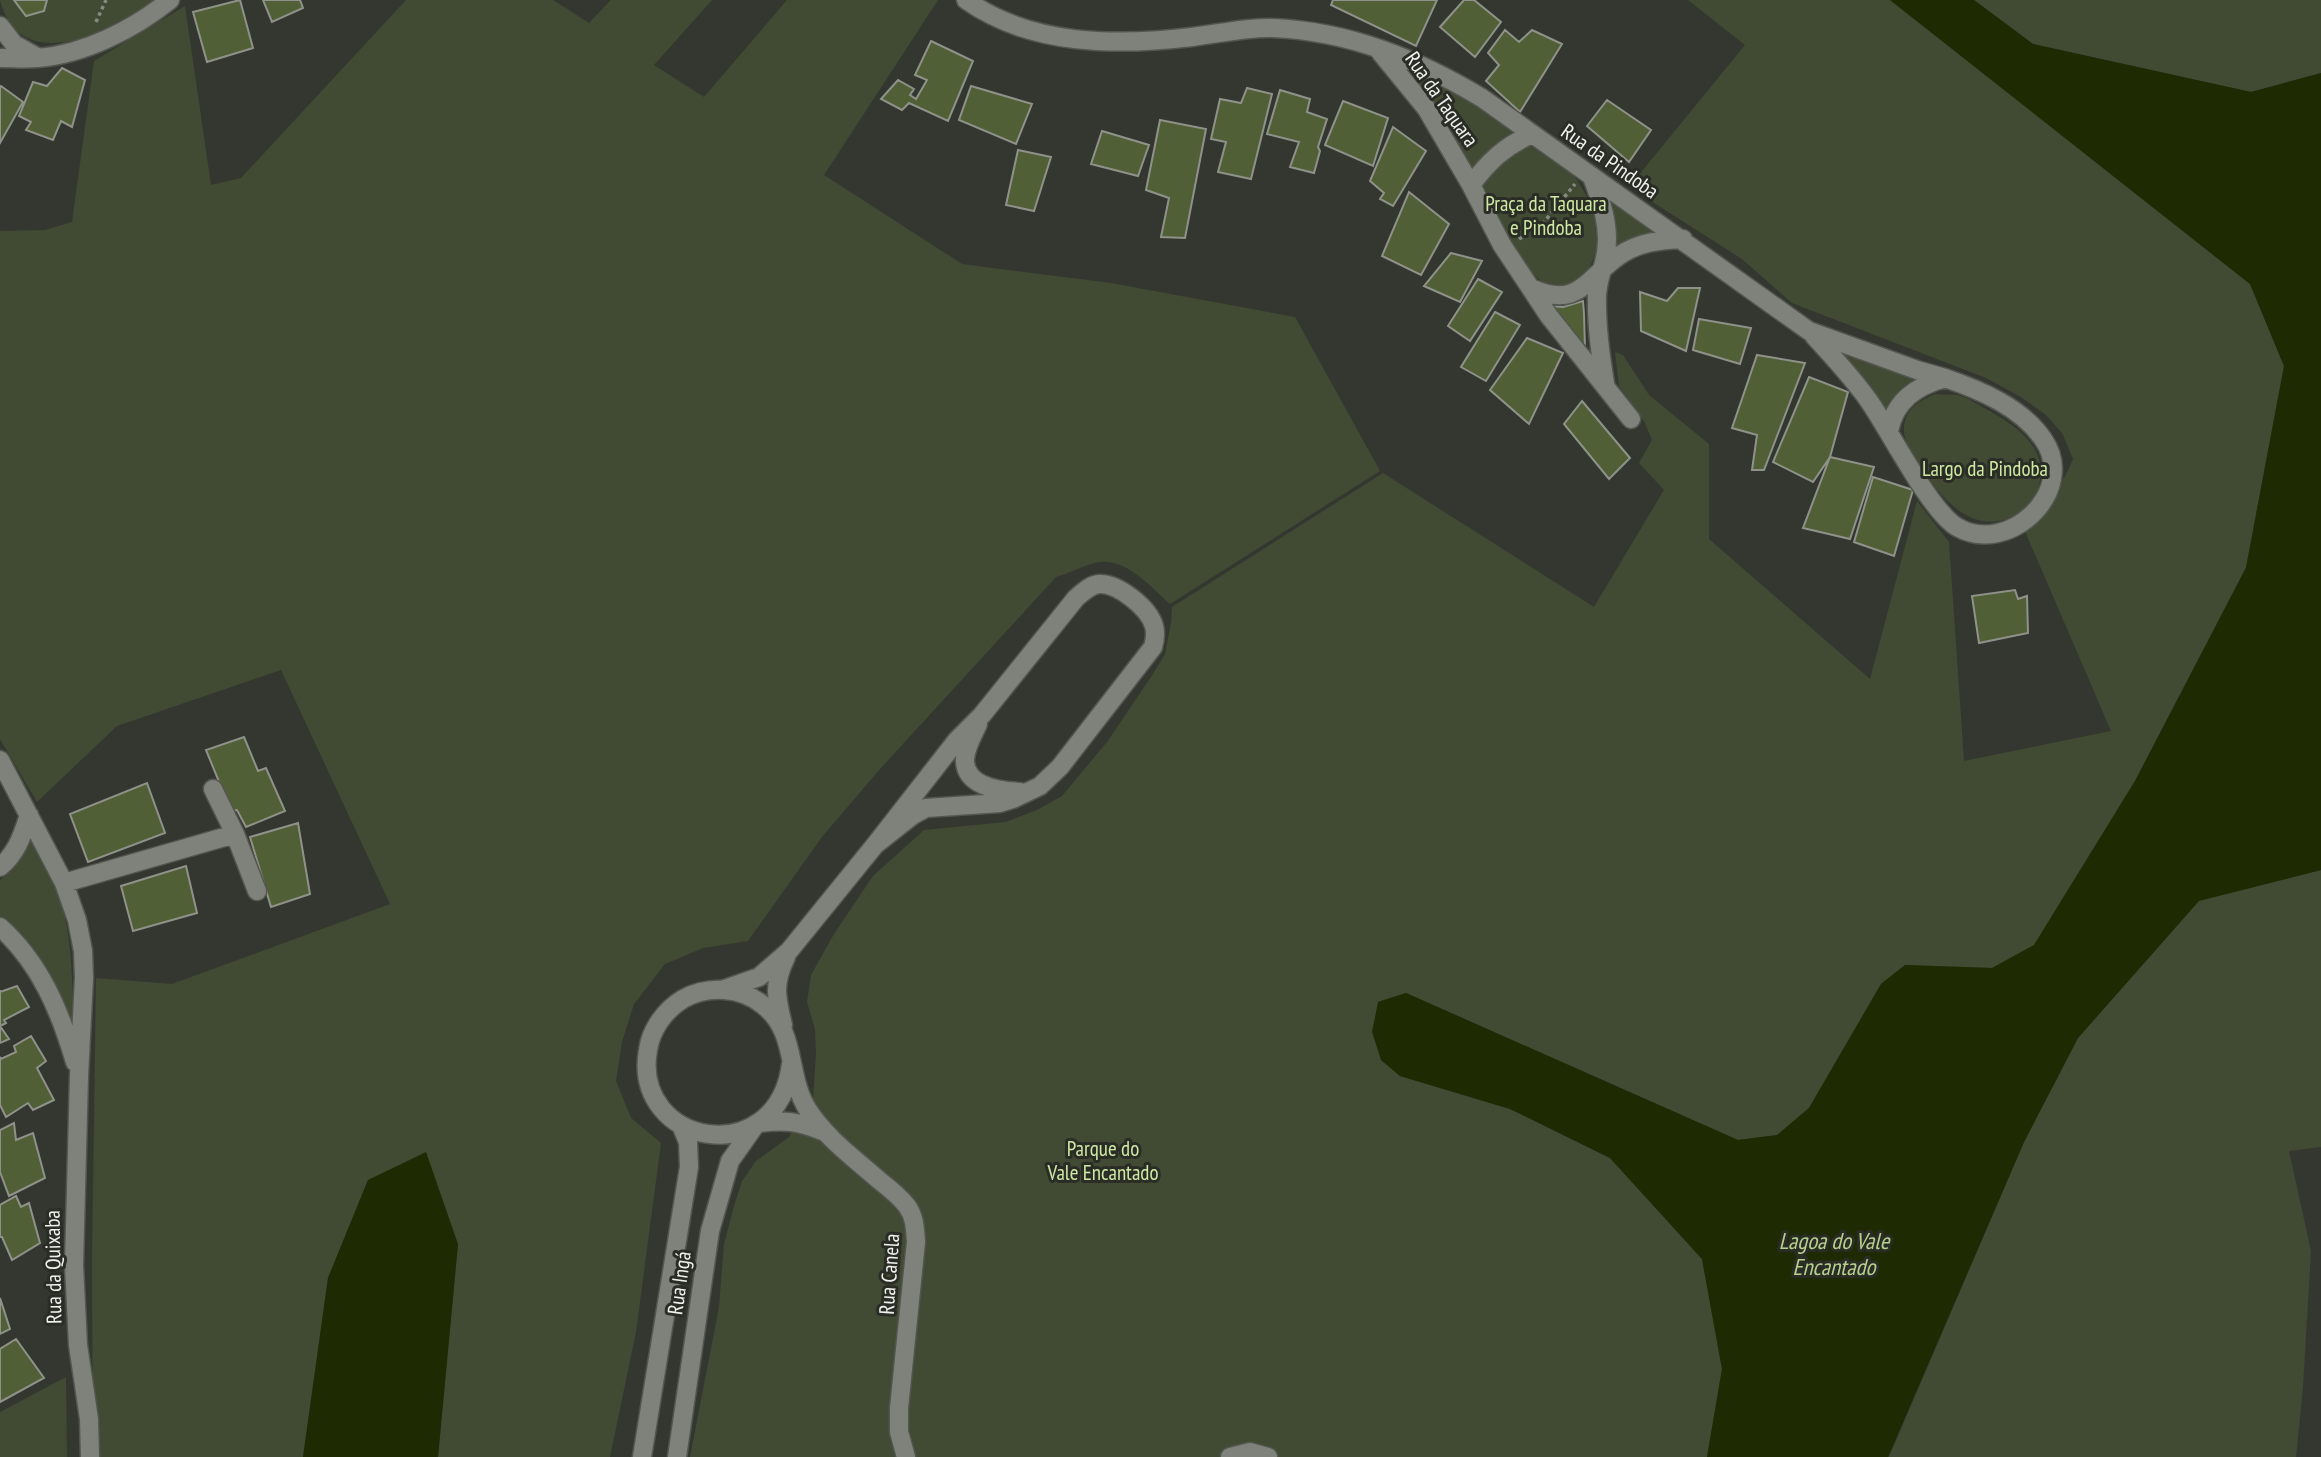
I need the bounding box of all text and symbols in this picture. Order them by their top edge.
street label: Rua da Taquara [1399,46,1485,152]
street label: Rua da Pindoba [1556,118,1664,204]
park label: Praça da Taquara e Pindoba [1485,190,1607,241]
park label: Largo da Pindoba [1922,455,2048,482]
park label: Parque do Vale Encantado [1047,1135,1158,1186]
street label: Rua da Quixaba [39,1210,67,1324]
water label: Lagoa do Vale Encantado [1779,1226,1891,1281]
street label: Rua Canela [873,1233,905,1315]
street label: Rua Ingá [661,1250,697,1316]

